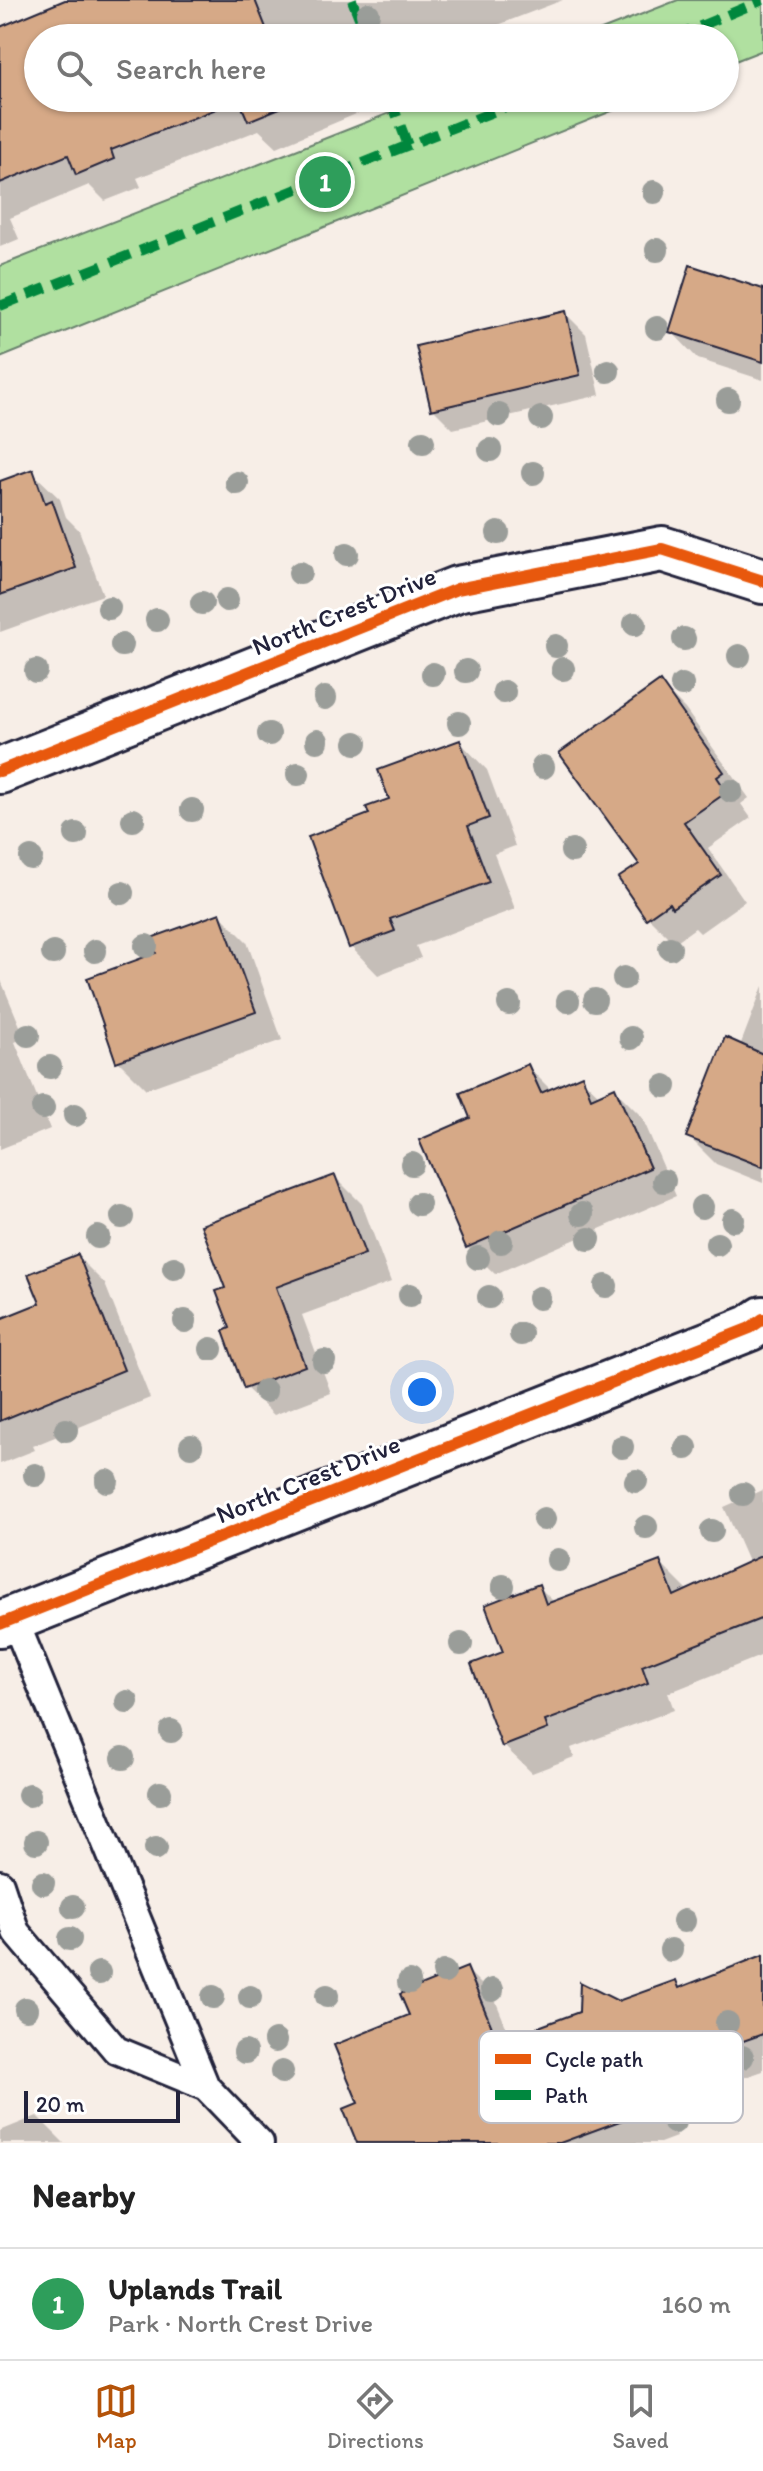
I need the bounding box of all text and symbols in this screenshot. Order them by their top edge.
search box [24,24,739,112]
icon: search [52,46,96,90]
text: Search here [116,50,266,87]
pin: 1 [299,152,351,212]
street label: North Crest Drive [247,559,441,663]
your location [402,1372,442,1412]
street label: North Crest Drive [211,1427,405,1531]
legend [479,2031,743,2123]
text: Cycle path [545,2046,644,2073]
text: Path [545,2082,588,2109]
scale bar [24,2087,180,2123]
text: 20 m [36,2091,85,2118]
text: Nearby [32,2175,135,2216]
text: Uplands Trail [108,2270,282,2307]
text: 1 [52,2288,64,2320]
text: 160 m [661,2288,731,2320]
text: Park · North Crest Drive [108,2307,373,2339]
tab: Map [94,2379,138,2454]
tab: Directions [327,2379,424,2454]
tab: Saved [612,2379,669,2454]

